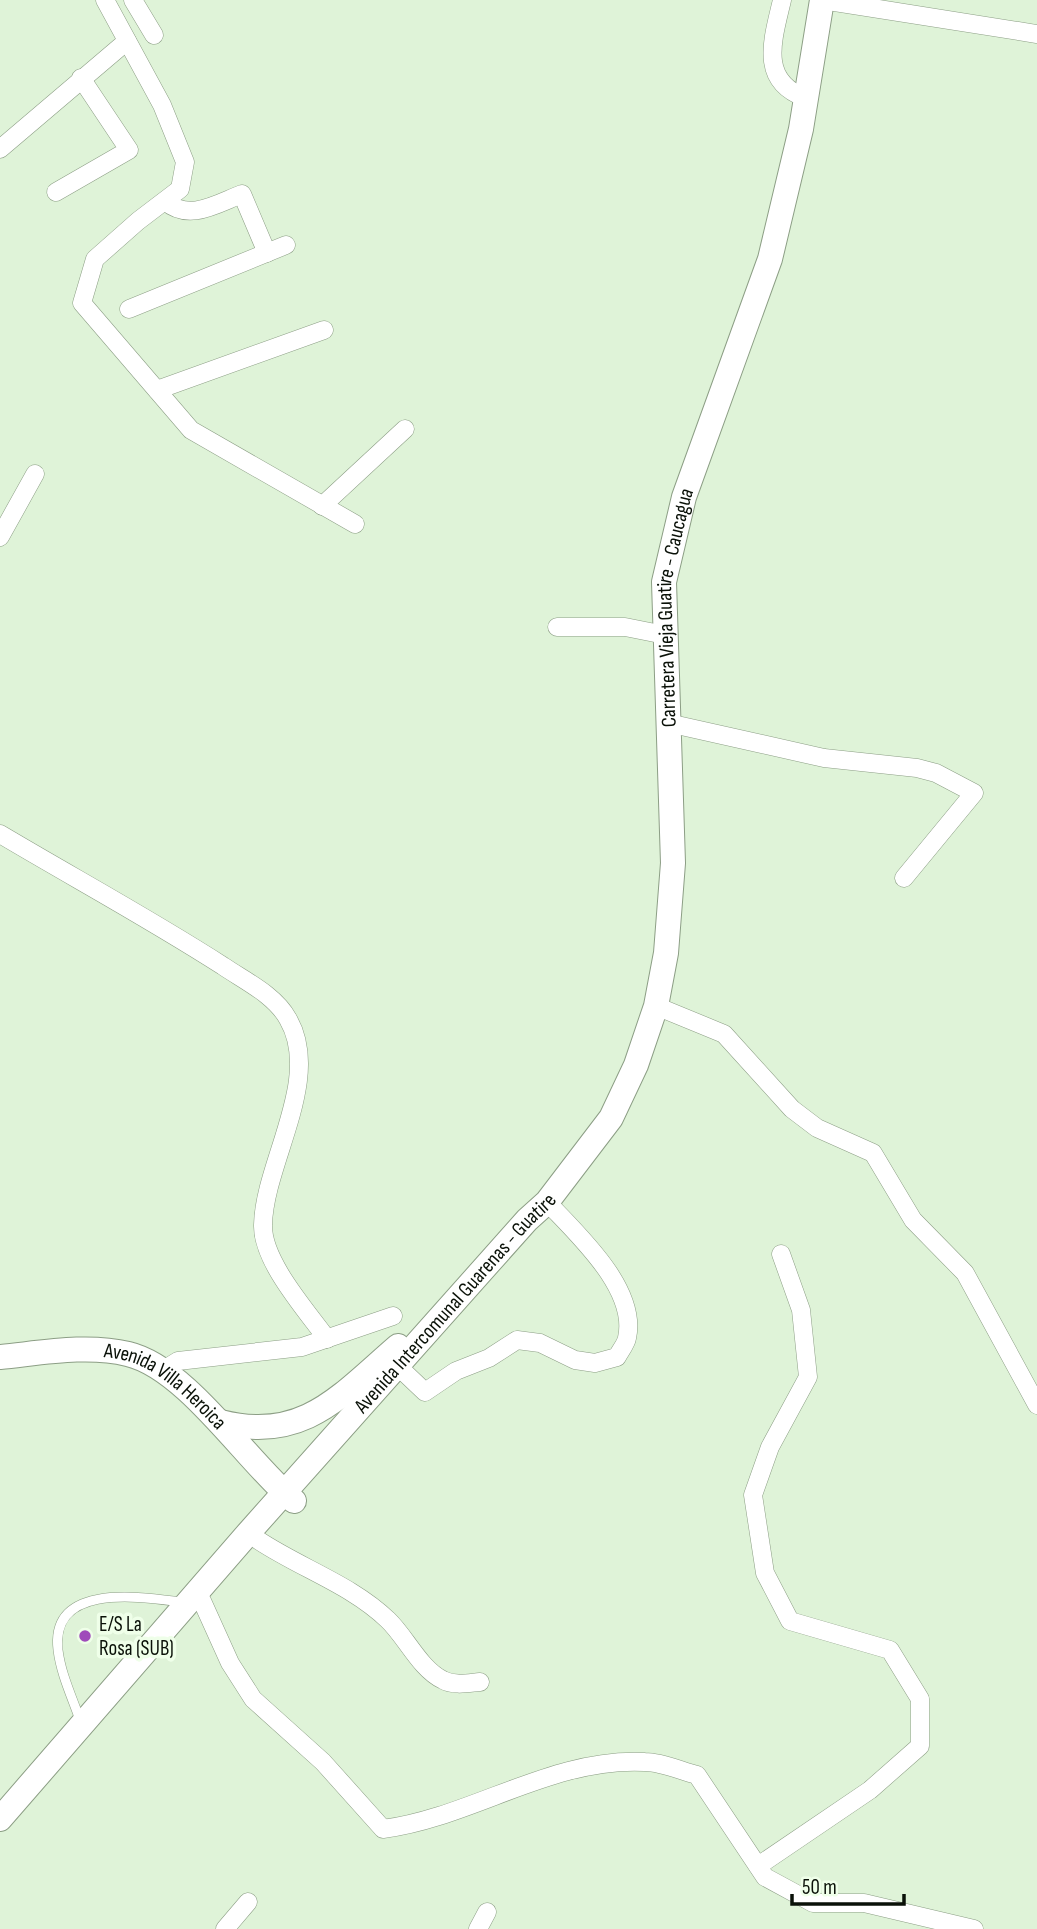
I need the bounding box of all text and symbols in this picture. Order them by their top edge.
street label: Carretera Vieja Guatire - Caucagua [652,485,699,728]
street label: Avenida Intercomunal Guarenas - Guatire [348,1189,562,1419]
street label: Avenida Villa Heroica [102,1338,232,1435]
place label: E/S La Rosa (SUB) [99,1612,174,1661]
marker: E/S La Rosa (SUB) [77,1628,93,1644]
scale bar [792,1862,904,1906]
text: 50 m [802,1875,837,1900]

